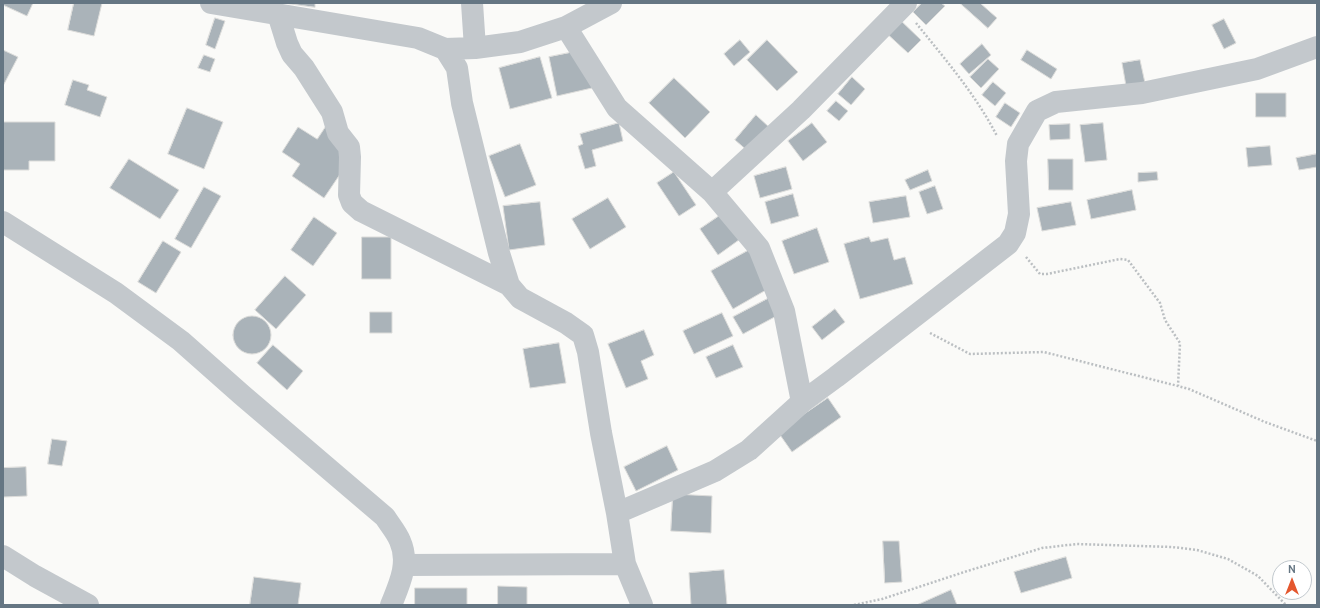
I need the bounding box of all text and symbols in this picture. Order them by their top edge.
north arrow [1272,560,1312,600]
text: N [1288,562,1296,576]

